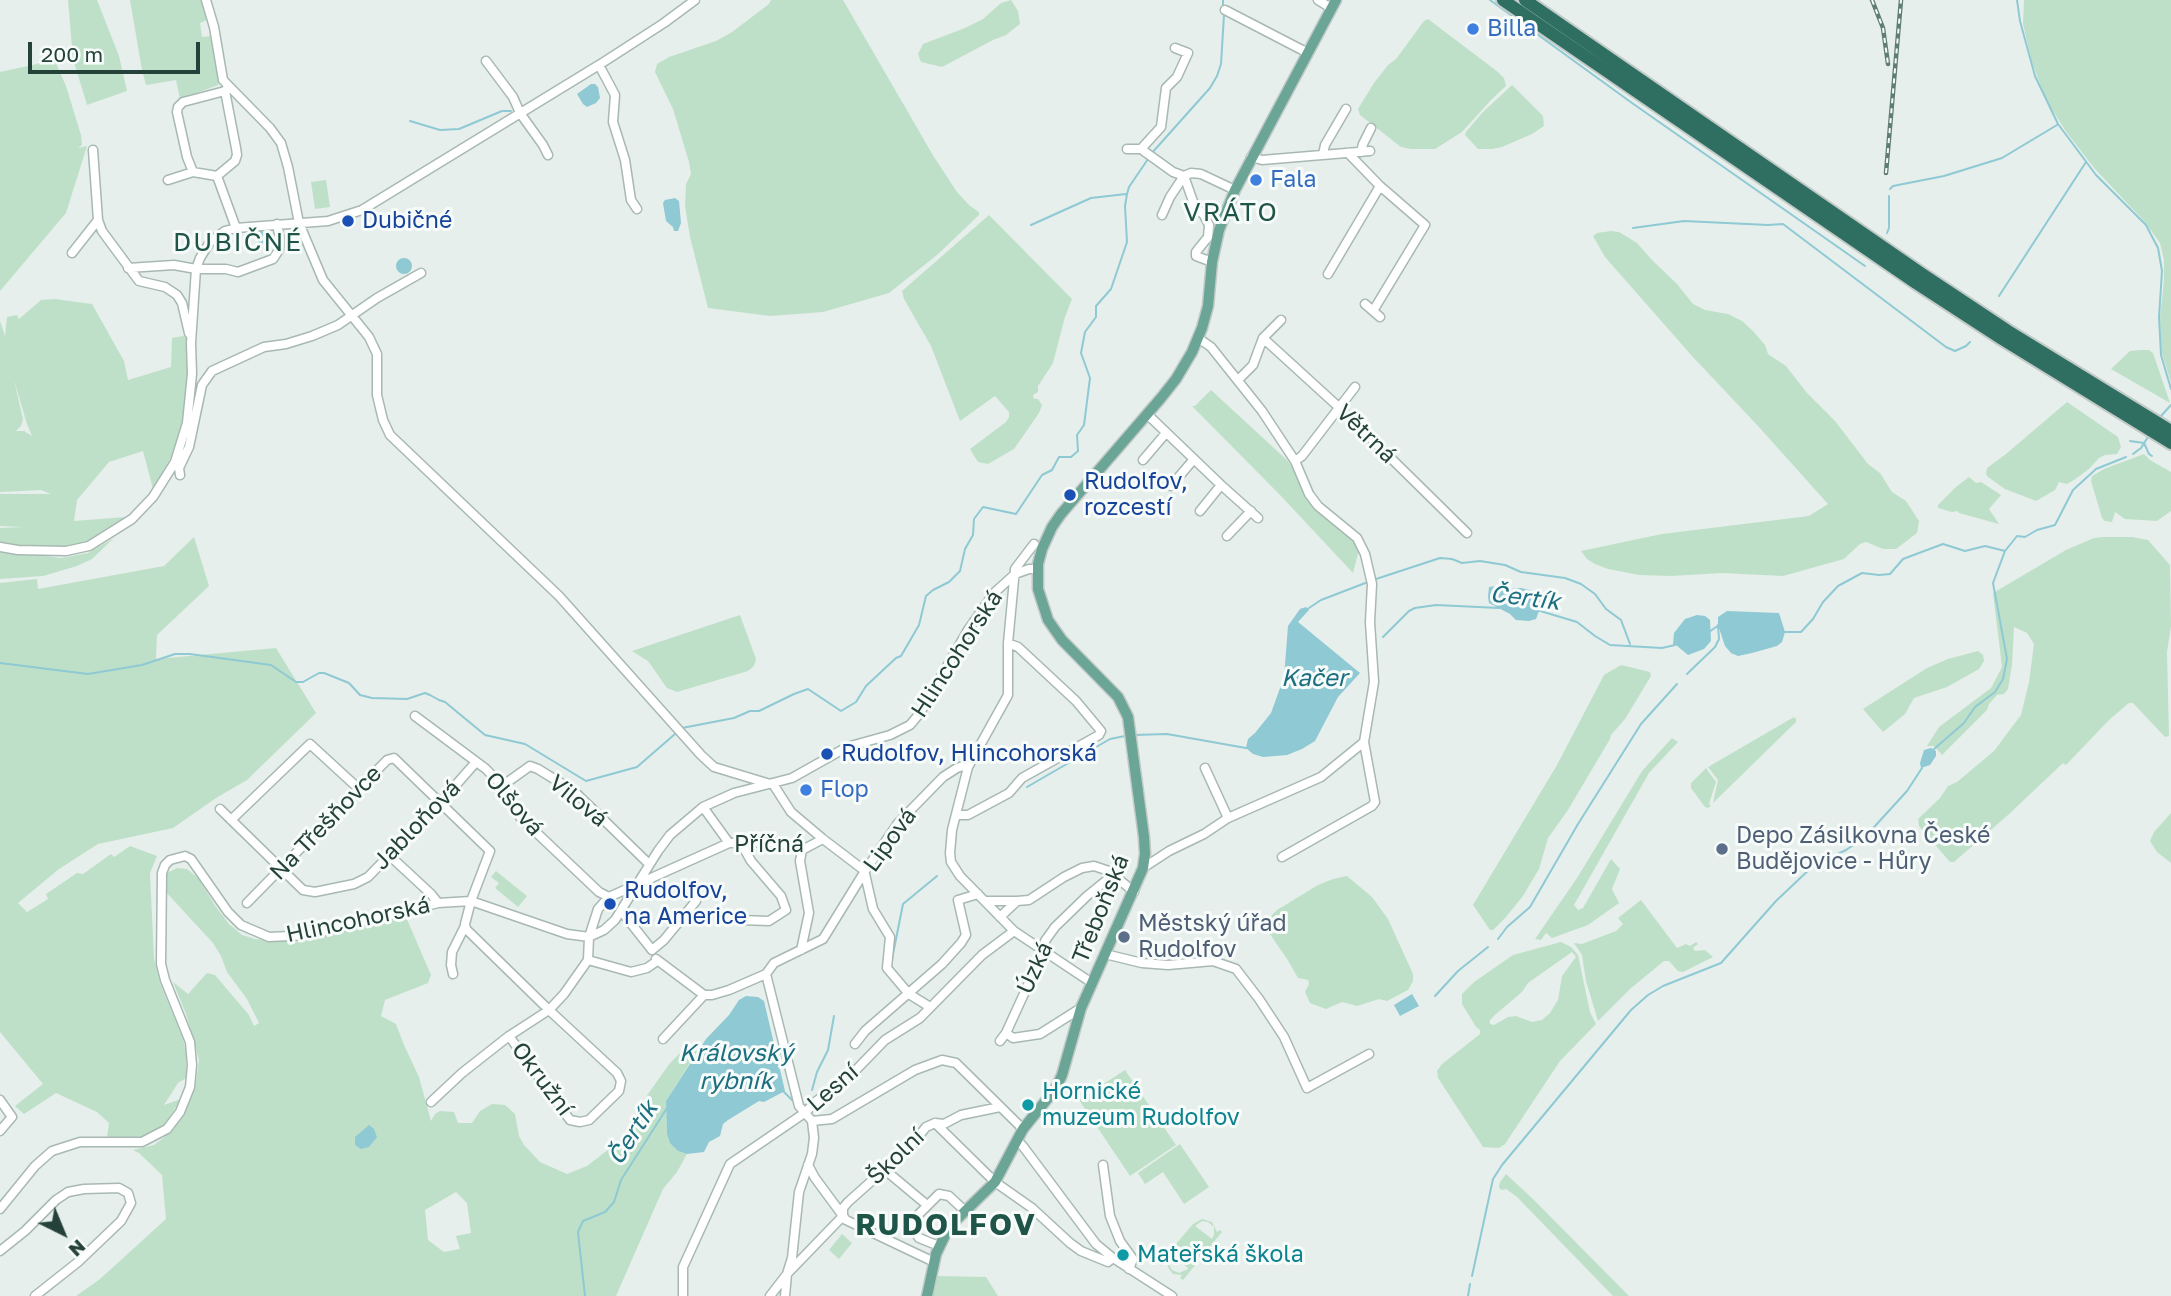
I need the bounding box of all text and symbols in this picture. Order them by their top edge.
place label: Billa [1487,15,1536,43]
marker: Billa [1465,21,1481,37]
scale bar [32,28,203,72]
text: 200 m [41,41,103,67]
place label: Fala [1270,166,1317,194]
marker: Fala [1248,172,1264,188]
district label: VRÁTO [1184,197,1278,229]
place label: Dubičné [362,207,452,235]
marker: Dubičné [340,213,356,229]
district label: DUBIČNÉ [174,227,302,259]
street label: Větrná [1330,399,1402,469]
place label: Rudolfov, rozcestí [1084,468,1188,522]
marker: Rudolfov, rozcestí [1062,487,1078,503]
water label: Čertík [1488,579,1562,617]
street label: Hlincohorská [906,585,1008,723]
water label: Kačer [1281,664,1347,692]
place label: Rudolfov, Hlincohorská [841,740,1097,768]
marker: Rudolfov, Hlincohorská [819,746,835,762]
street label: Na Třešňovce [264,760,388,886]
street label: Olšová [479,766,549,842]
street label: Vilová [543,769,613,833]
street label: Jabloňová [368,775,466,875]
place label: Flop [820,776,869,804]
marker: Flop [798,782,814,798]
street label: Lipová [858,803,922,877]
place label: Depo Zásilkovna České Budějovice - Hůry [1736,822,1990,876]
street label: Příčná [734,831,804,859]
marker: Depo Zásilkovna České Budějovice - Hůry [1714,841,1730,857]
street label: Třeboňská [1067,851,1135,967]
place label: Rudolfov, na Americe [624,877,747,931]
street label: Hlincohorská [284,891,432,949]
marker: Rudolfov, na Americe [602,896,618,912]
place label: Městský úřad Rudolfov [1138,910,1287,964]
marker: Městský úřad Rudolfov [1116,929,1132,945]
street label: Úzká [1011,938,1059,998]
street label: Okružní [505,1037,579,1121]
water label: Královský rybník [679,1039,793,1095]
street label: Lesní [802,1058,864,1118]
place label: Hornické muzeum Rudolfov [1042,1078,1240,1132]
water label: Čertík [602,1096,664,1170]
marker: Hornické muzeum Rudolfov [1020,1097,1036,1113]
street label: Školní [862,1123,930,1191]
north arrow [28,1198,98,1268]
district label: RUDOLFOV [856,1207,1036,1243]
text: N [65,1235,91,1262]
place label: Mateřská škola [1137,1241,1304,1269]
marker: Mateřská škola [1115,1247,1131,1263]

